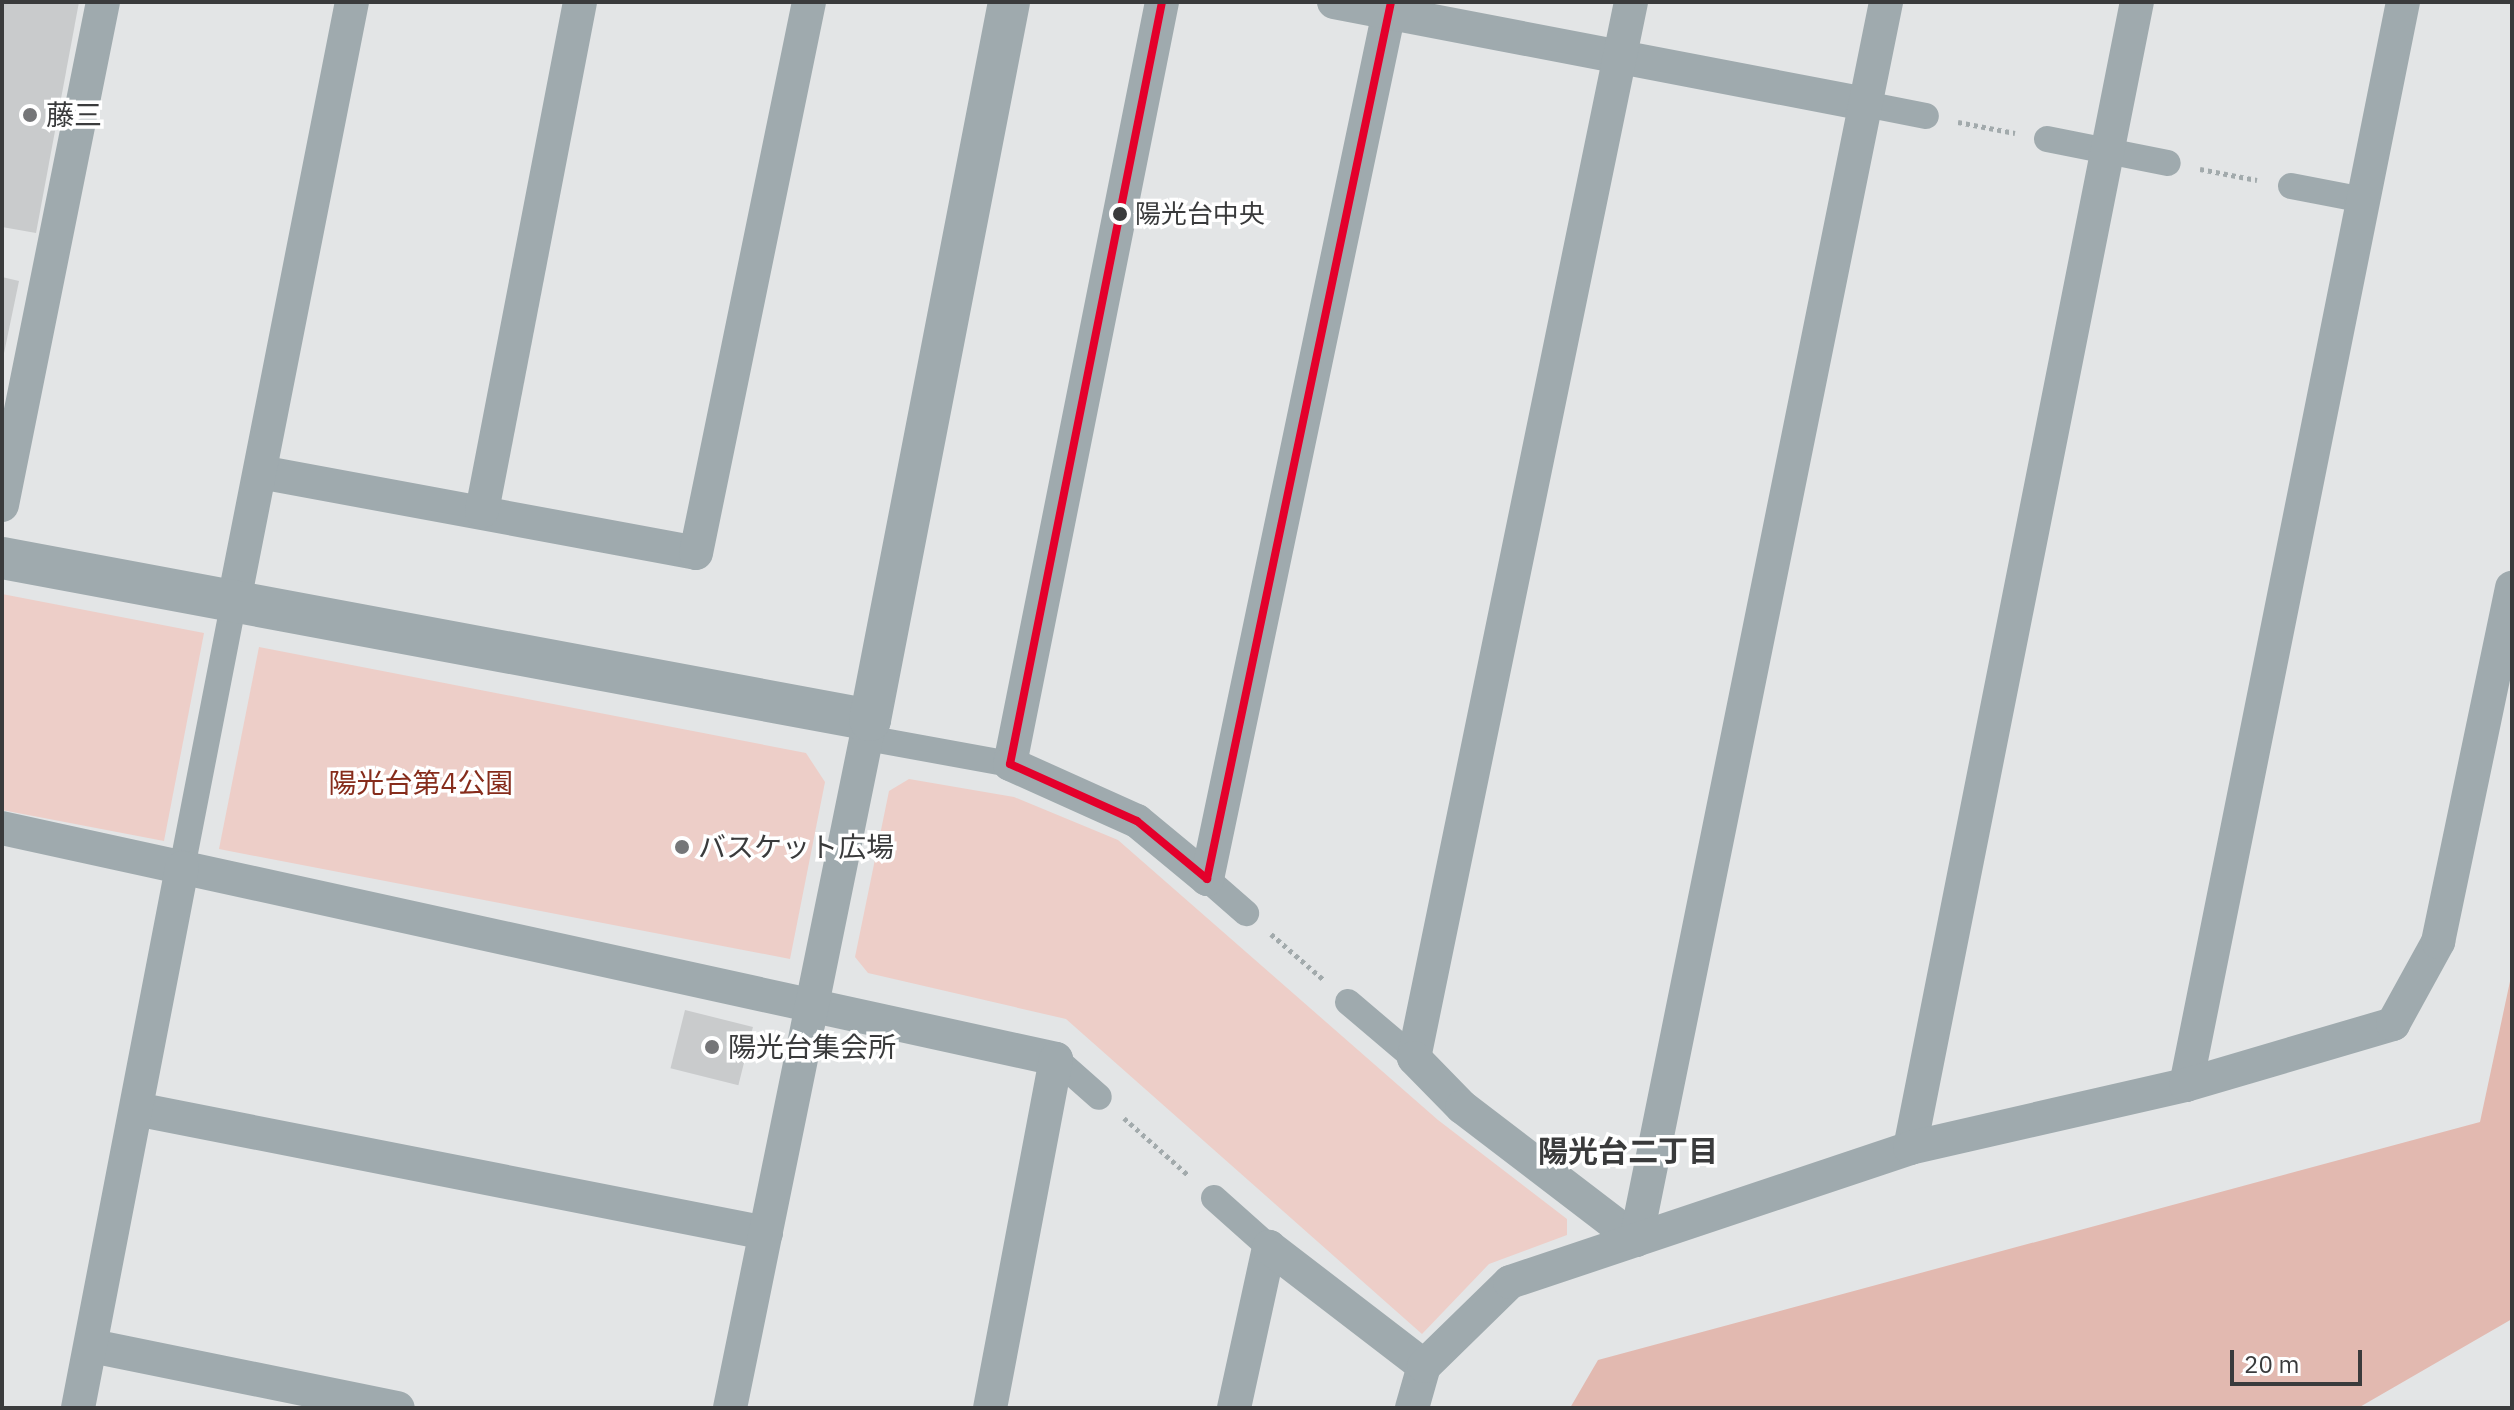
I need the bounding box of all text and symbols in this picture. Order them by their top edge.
place label: 藤三 [46,98,102,132]
marker: 藤三 [21,106,39,124]
place label: 陽光台中央 [1135,198,1265,230]
marker: 陽光台中央 [1112,206,1128,222]
park label: 陽光台第4公園 [329,766,513,800]
place label: バスケット広場 [698,830,894,864]
marker: バスケット広場 [673,838,691,856]
place label: 陽光台集会所 [728,1030,896,1064]
marker: 陽光台集会所 [703,1038,721,1056]
district label: 陽光台二丁目 [1538,1133,1718,1169]
scale bar [2234,1334,2366,1384]
text: 20 m [2244,1348,2299,1380]

